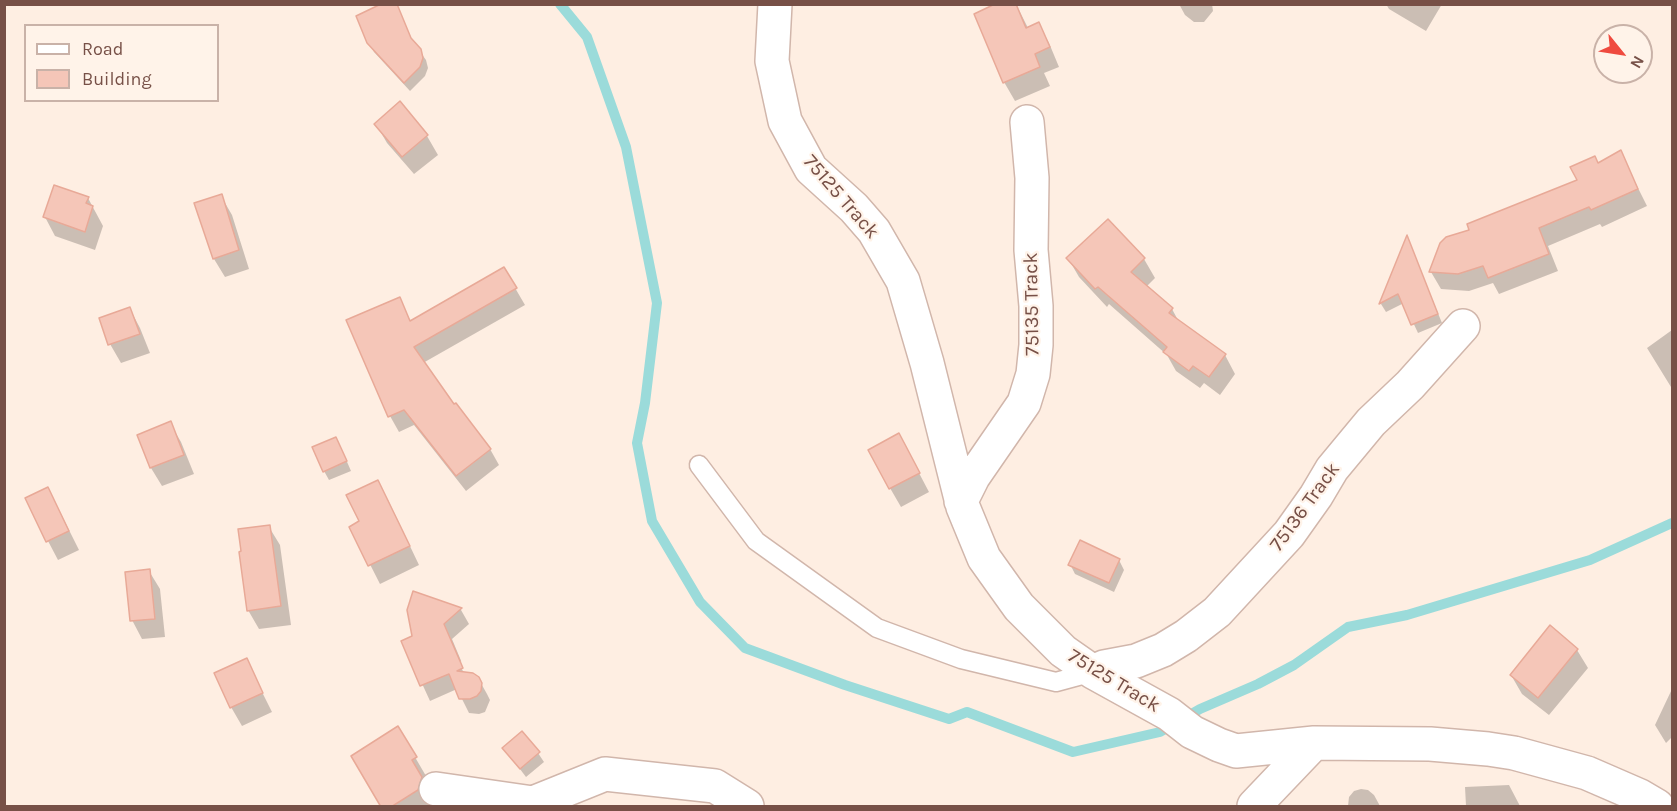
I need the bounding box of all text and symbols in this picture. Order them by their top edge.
legend [24,24,219,102]
north arrow [1593,24,1653,84]
text: Road [82,38,123,60]
text: N [1626,53,1648,72]
text: Building [82,68,152,90]
street label: 75125 Track [798,150,884,244]
street label: 75135 Track [1019,252,1045,356]
street label: 75136 Track [1265,458,1345,556]
street label: 75125 Track [1064,644,1164,718]

